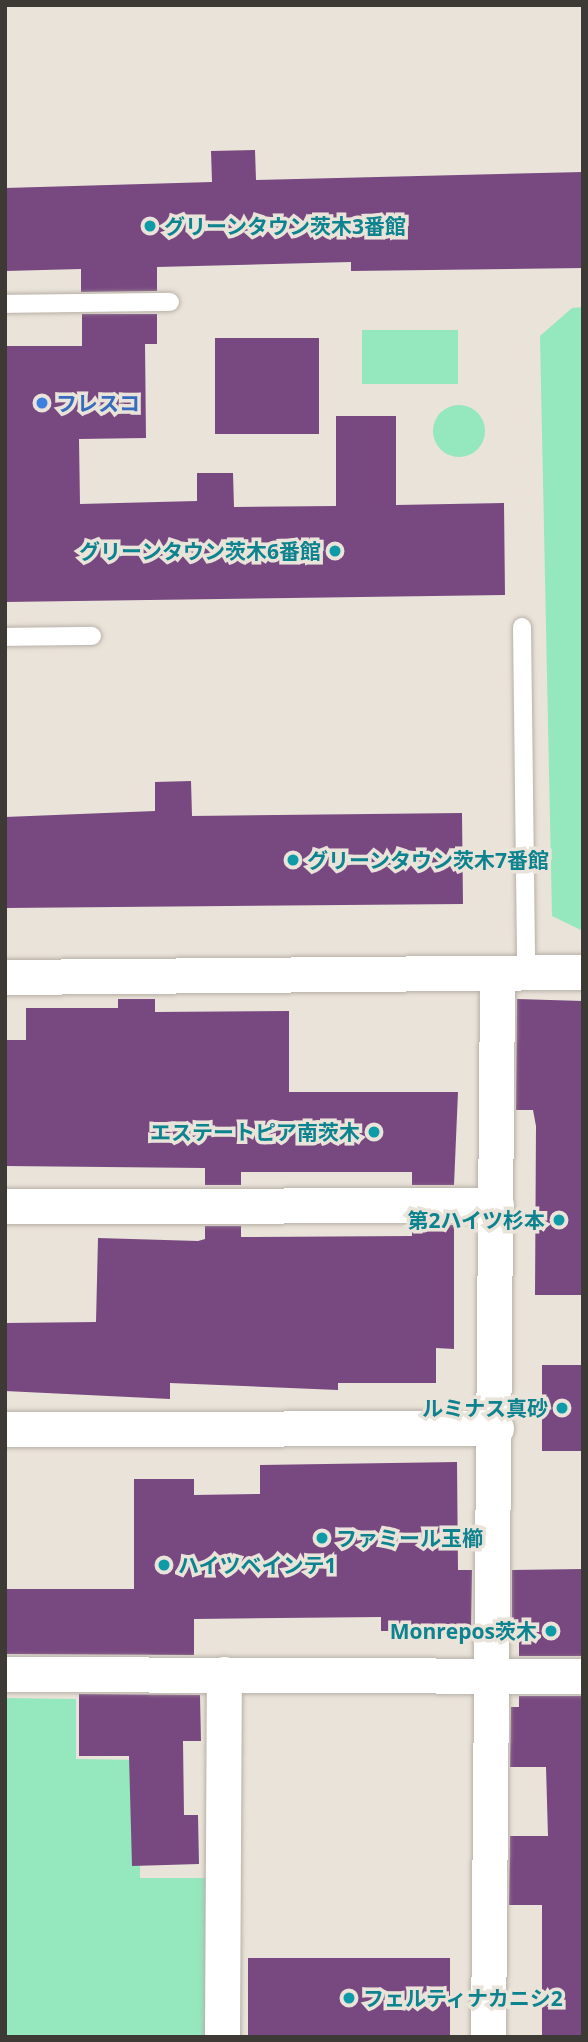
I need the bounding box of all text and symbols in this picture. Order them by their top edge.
place label: グリーンタウン茨木3番館 [164,213,407,239]
marker: グリーンタウン茨木3番館 [142,218,158,234]
place label: フレスコ [56,390,140,416]
marker: フレスコ [34,395,50,411]
place label: グリーンタウン茨木6番館 [78,538,321,564]
marker: グリーンタウン茨木6番館 [327,543,343,559]
place label: グリーンタウン茨木7番館 [307,847,550,873]
marker: グリーンタウン茨木7番館 [285,852,301,868]
place label: エステートピア南茨木 [150,1119,360,1145]
marker: エステートピア南茨木 [366,1124,382,1140]
place label: 第2ハイツ杉本 [407,1207,545,1233]
marker: 第2ハイツ杉本 [551,1212,567,1228]
place label: ルミナス真砂 [422,1395,548,1421]
marker: ルミナス真砂 [554,1400,570,1416]
place label: ファミール玉櫛 [336,1525,483,1551]
marker: ファミール玉櫛 [314,1530,330,1546]
place label: ハイツベインテ1 [178,1552,337,1578]
marker: ハイツベインテ1 [156,1557,172,1573]
place label: Monrepos茨木 [390,1618,537,1644]
marker: Monrepos茨木 [543,1623,559,1639]
place label: フェルティナカニシ2 [363,1985,564,2011]
marker: フェルティナカニシ2 [341,1990,357,2006]

